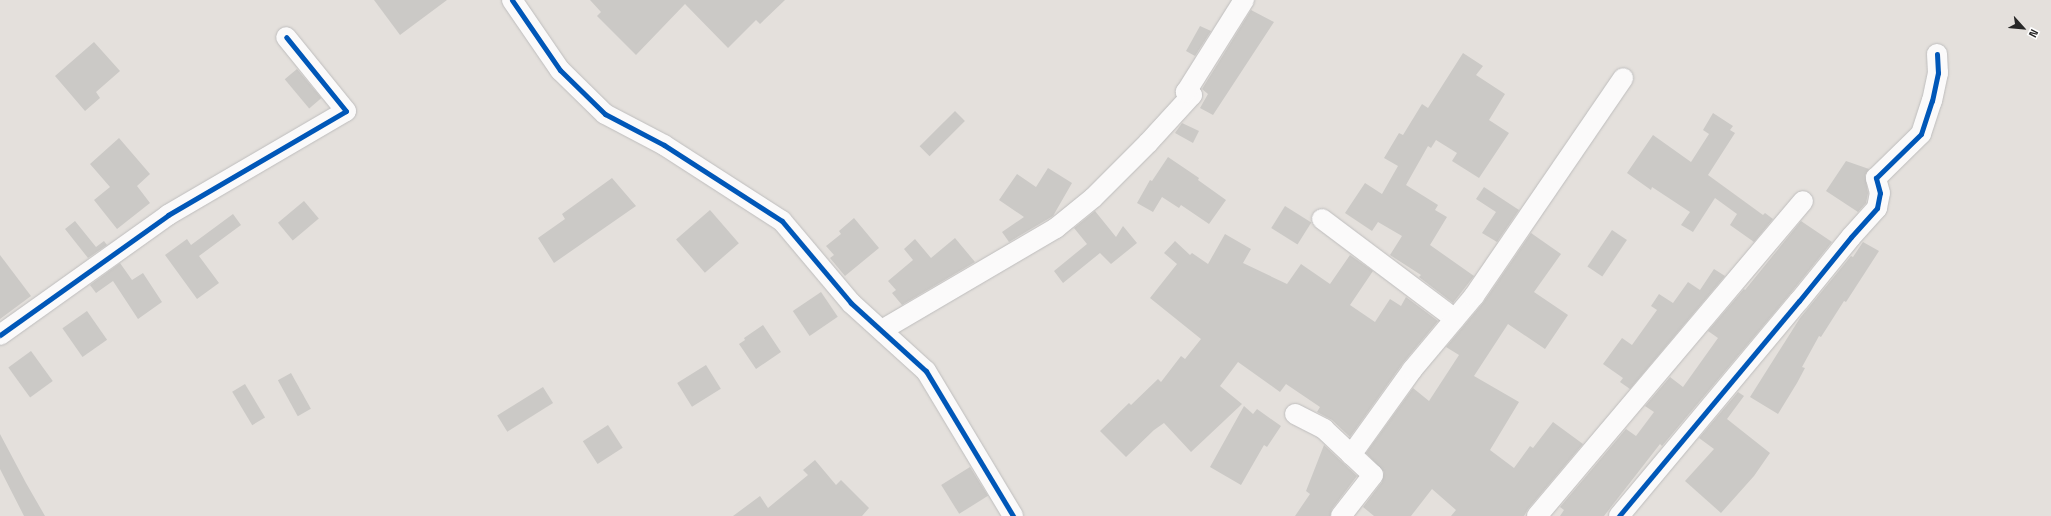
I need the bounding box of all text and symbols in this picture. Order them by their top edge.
north arrow [2003,8,2043,48]
text: N [2026,27,2042,40]

